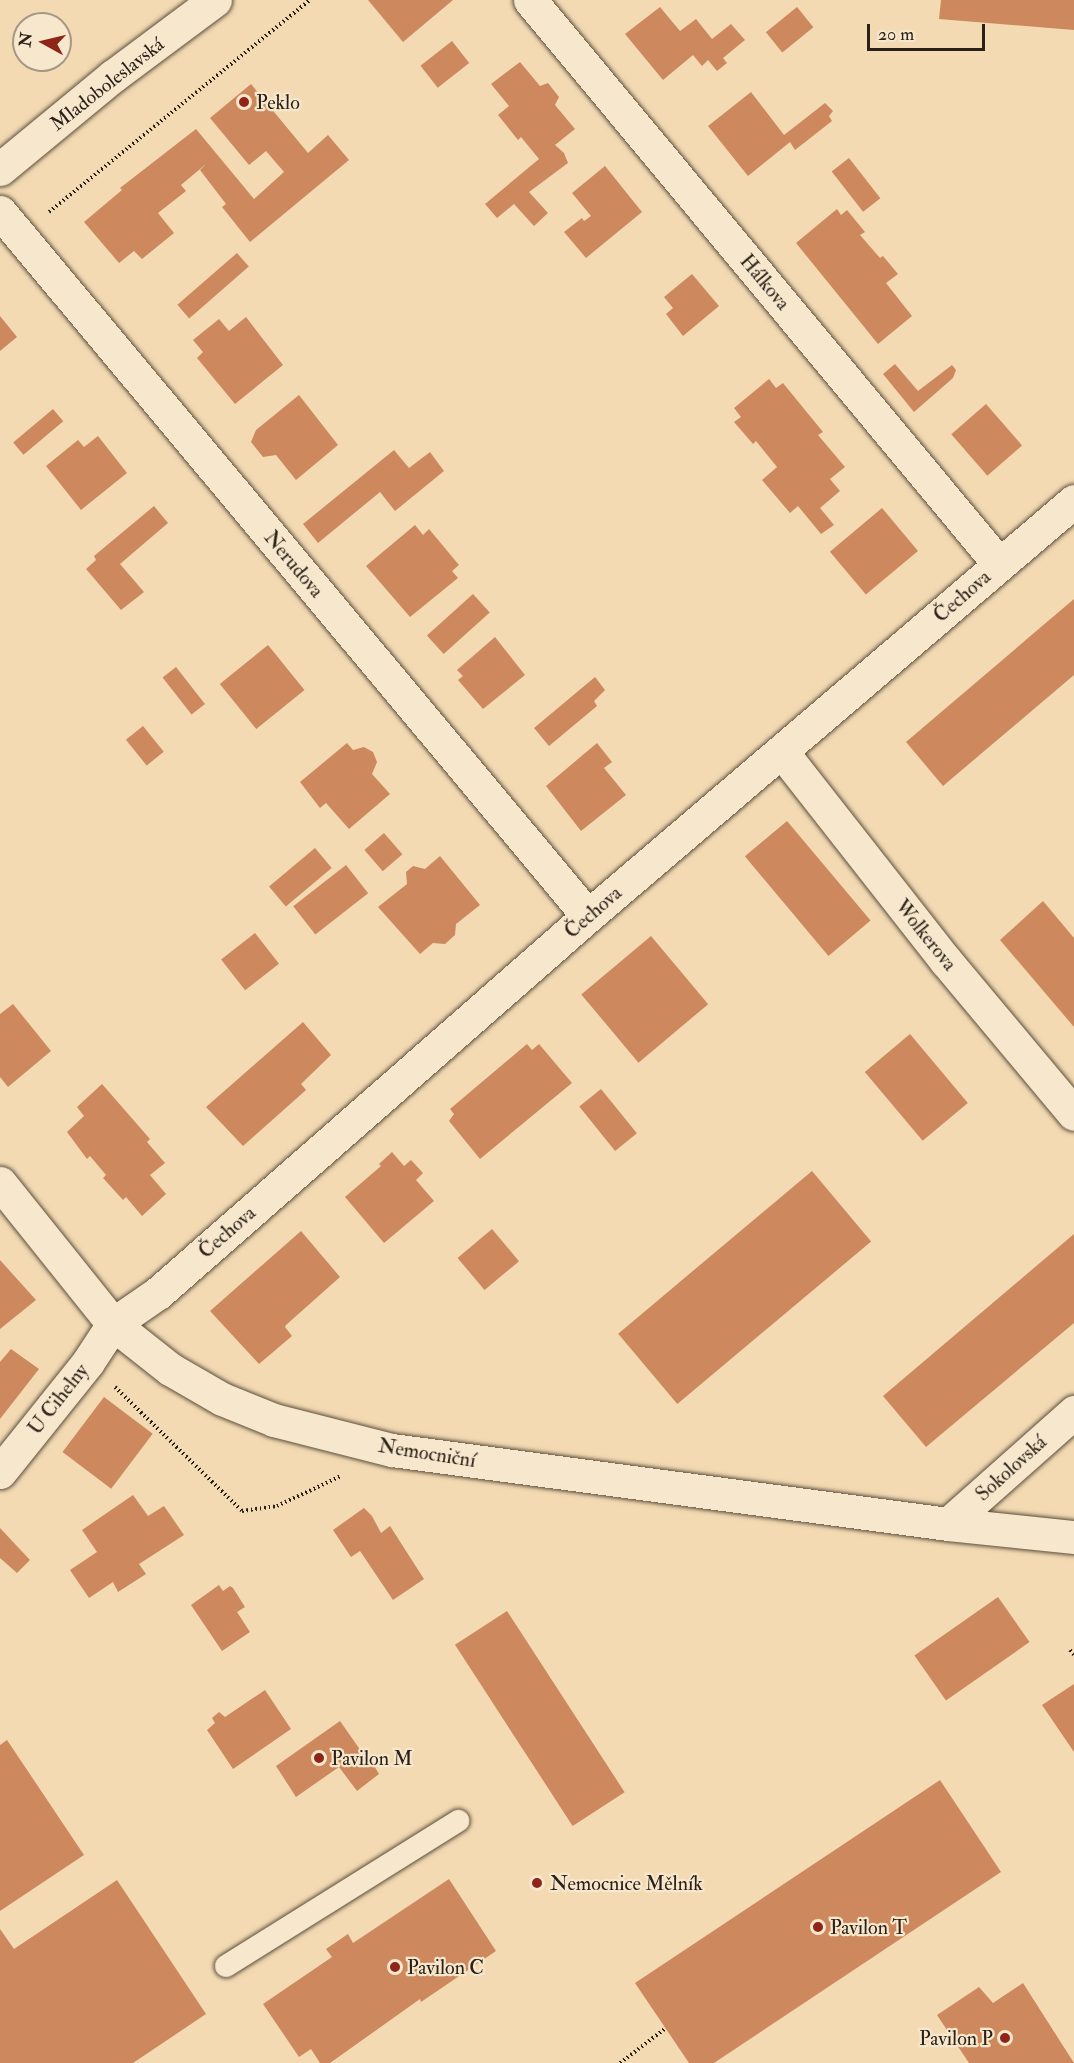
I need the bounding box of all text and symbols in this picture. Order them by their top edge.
north arrow [12,12,72,72]
scale bar [870,12,988,50]
text: 20 m [878,23,914,46]
text: N [15,31,37,48]
street label: Mladoboleslavská [45,32,169,136]
place label: Peklo [256,90,300,114]
marker: Peklo [237,95,251,109]
street label: Hálkova [735,249,795,315]
street label: Nerudova [259,526,329,602]
street label: Čechova [929,565,995,627]
street label: Čechova [560,881,626,943]
street label: Wolkerova [890,895,962,975]
street label: Čechova [194,1201,260,1263]
street label: U Cihelny [23,1359,93,1439]
street label: Sokolovská [971,1430,1051,1506]
street label: Nemocniční [377,1433,477,1473]
place label: Pavilon M [331,1746,413,1770]
marker: Pavilon M [312,1751,326,1765]
place label: Nemocnice Mělník [550,1871,703,1895]
marker: Nemocnice Mělník [528,1874,546,1892]
place label: Pavilon T [830,1915,907,1939]
marker: Pavilon T [811,1920,825,1934]
place label: Pavilon C [407,1955,484,1979]
marker: Pavilon C [388,1960,402,1974]
place label: Pavilon P [919,2026,993,2050]
marker: Pavilon P [998,2031,1012,2045]

